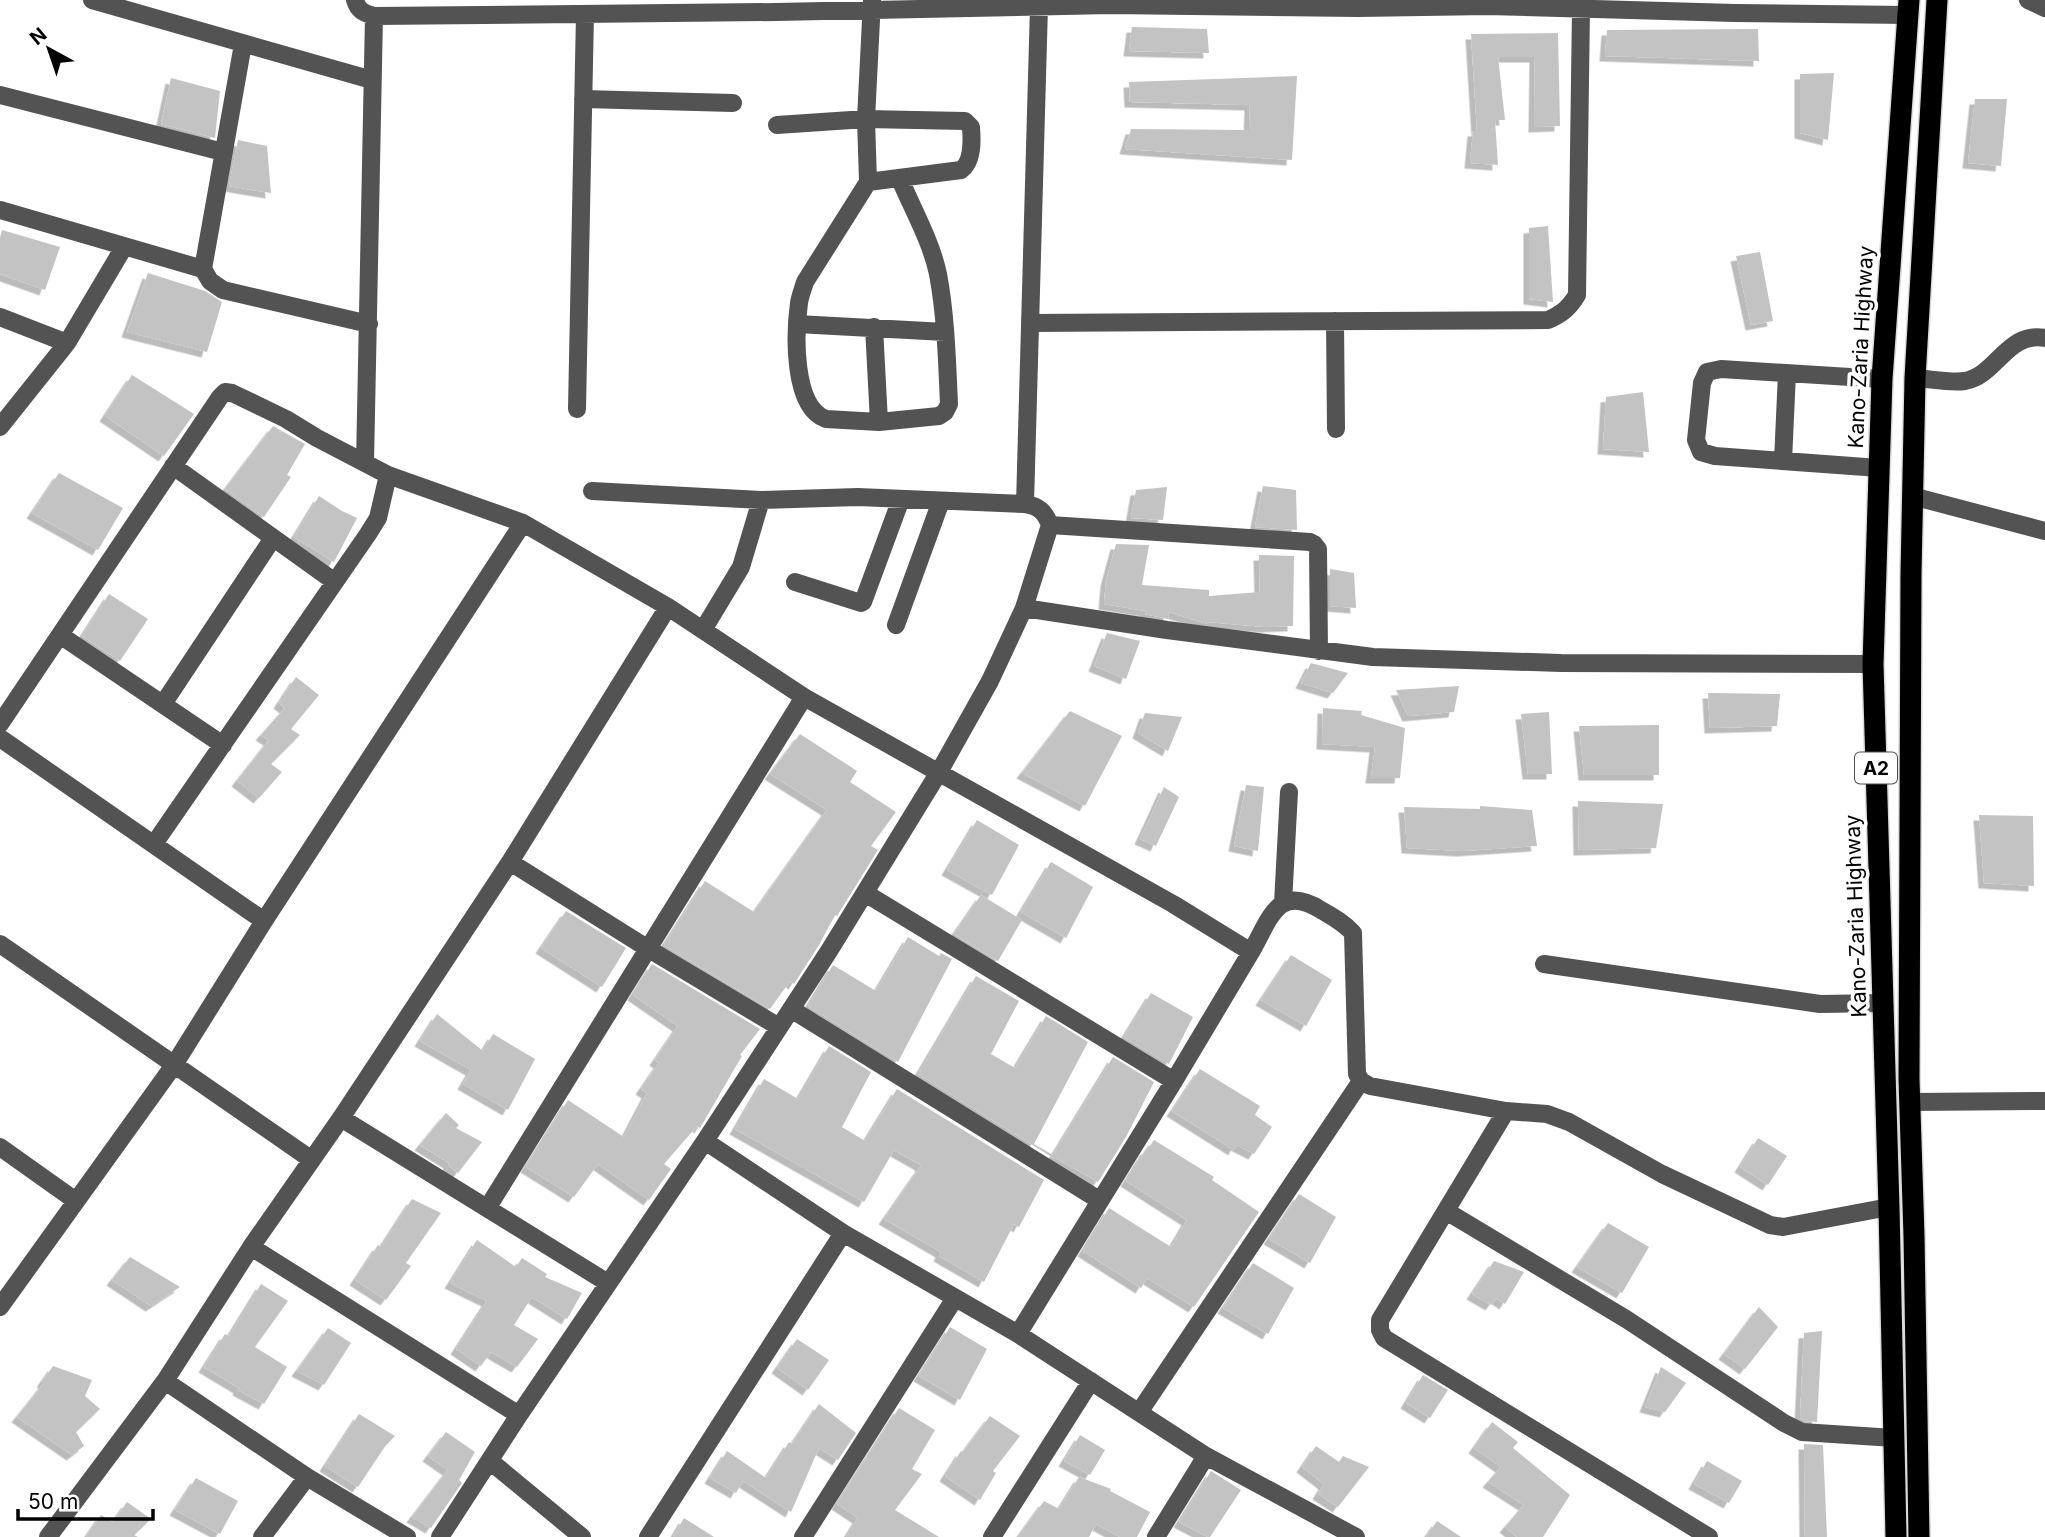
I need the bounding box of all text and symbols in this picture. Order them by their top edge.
north arrow [14,14,84,84]
text: N [25,23,51,50]
street label: Kano-Zaria Highway [1843,245,1878,449]
road number: A2 [1855,752,1897,783]
street label: Kano-Zaria Highway [1839,814,1872,1018]
scale bar [18,1478,152,1522]
text: 50 m [28,1489,78,1514]

